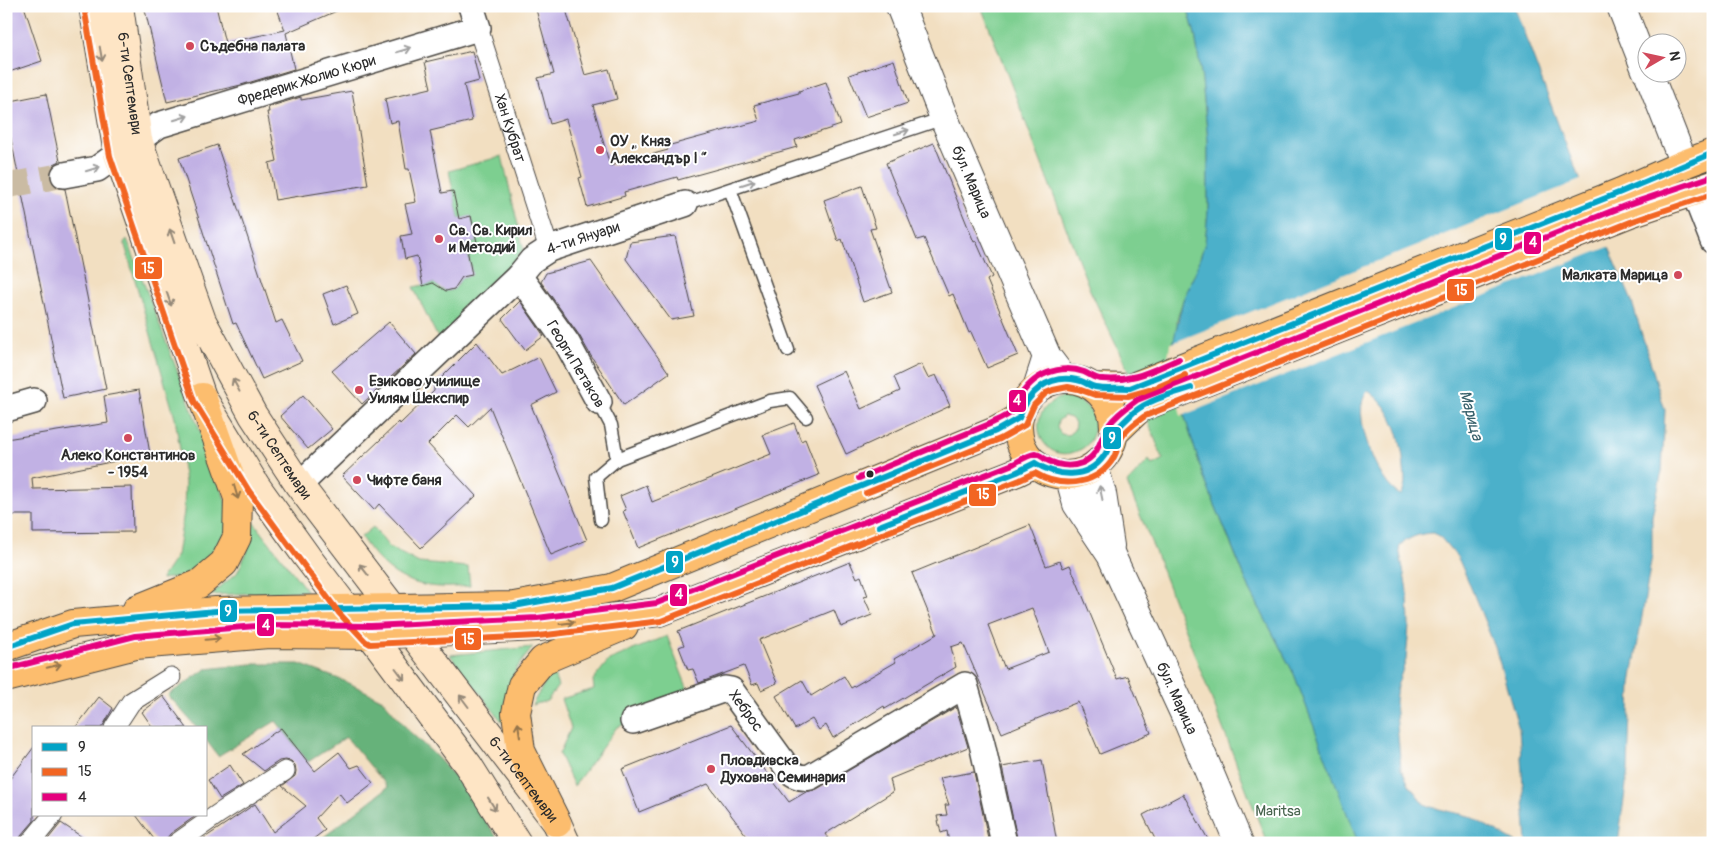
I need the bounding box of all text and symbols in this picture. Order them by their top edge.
street label: 6-ти Септември [113,31,146,136]
north arrow [1636,32,1686,82]
place label: Съдебна палата [200,37,305,56]
marker: Съдебна палата [184,40,196,52]
one-way arrow [395,45,411,55]
one-way arrow [97,46,107,62]
text: N [1665,50,1683,62]
street label: Фредерик Жолио Кюри [236,51,378,110]
street label: Хан Кубрат [490,91,530,165]
one-way arrow [173,113,189,123]
one-way arrow [894,126,910,136]
place label: ОУ „ Княз Александър I “ [610,132,707,168]
street label: бул. Марица [947,143,995,222]
marker: ОУ „ Княз Александър I “ [594,144,606,156]
one-way arrow [85,163,101,173]
one-way arrow [740,178,755,187]
street label: 4-ти Януари [544,217,622,259]
place label: Св. Св. Кирил и Методий [448,221,532,257]
line badge: 9 [1494,227,1513,251]
one-way arrow [167,229,176,244]
text: 9 [1499,231,1507,248]
line badge: 4 [1523,231,1542,255]
marker: Св. Св. Кирил и Методий [433,233,445,245]
text: 4 [1529,234,1538,251]
line badge: 15 [134,256,163,280]
text: 15 [141,260,155,277]
place label: Малката Марица [1562,266,1668,285]
marker: Малката Марица [1672,269,1684,281]
line badge: 15 [1446,278,1475,302]
text: 15 [1454,282,1468,299]
one-way arrow [164,291,174,307]
street label: Георги Петаков [542,317,609,412]
place label: Езиково училище Уилям Шекспир [369,372,481,408]
one-way arrow [231,377,241,392]
marker: Езиково училище Уилям Шекспир [353,384,365,396]
water label: Марица [1455,388,1488,444]
line badge: 4 [1008,389,1027,413]
text: 4 [1013,392,1022,409]
street label: 6-ти Септември [243,407,316,504]
line badge: 9 [1102,426,1122,450]
text: 9 [1108,430,1116,447]
marker: Алеко Константинов - 1954 [122,432,134,444]
place label: Алеко Константинов - 1954 [61,446,195,482]
unlabelled marker [865,469,875,479]
place label: Чифте баня [367,471,442,490]
marker: Чифте баня [351,474,363,486]
line badge: 15 [968,483,997,507]
one-way arrow [231,484,241,500]
text: 15 [976,486,990,503]
one-way arrow [1096,486,1105,502]
line badge: 9 [665,550,684,574]
text: 9 [671,554,679,571]
one-way arrow [358,564,369,577]
line badge: 4 [669,583,688,607]
text: 4 [675,586,684,603]
line badge: 9 [219,599,238,623]
text: 9 [224,603,232,620]
line badge: 4 [256,613,275,637]
text: 4 [262,617,271,634]
one-way arrow [558,618,574,628]
line badge: 15 [454,627,482,651]
text: 15 [461,631,475,648]
one-way arrow [205,634,221,644]
street label: бул. Марица [1152,659,1201,737]
one-way arrow [45,661,61,670]
one-way arrow [395,667,405,681]
street label: Хеброс [724,686,767,736]
one-way arrow [458,695,469,708]
one-way arrow [513,723,523,739]
legend [32,726,208,816]
street label: 6-ти Септември [484,733,562,826]
text: 9 [78,738,86,757]
place label: Пловдивска Духовна Семинария [720,751,846,787]
text: 15 [78,762,92,781]
marker: Пловдивска Духовна Семинария [705,763,717,775]
text: 4 [78,788,87,807]
one-way arrow [488,796,498,810]
park label: Maritsa [1255,802,1301,821]

